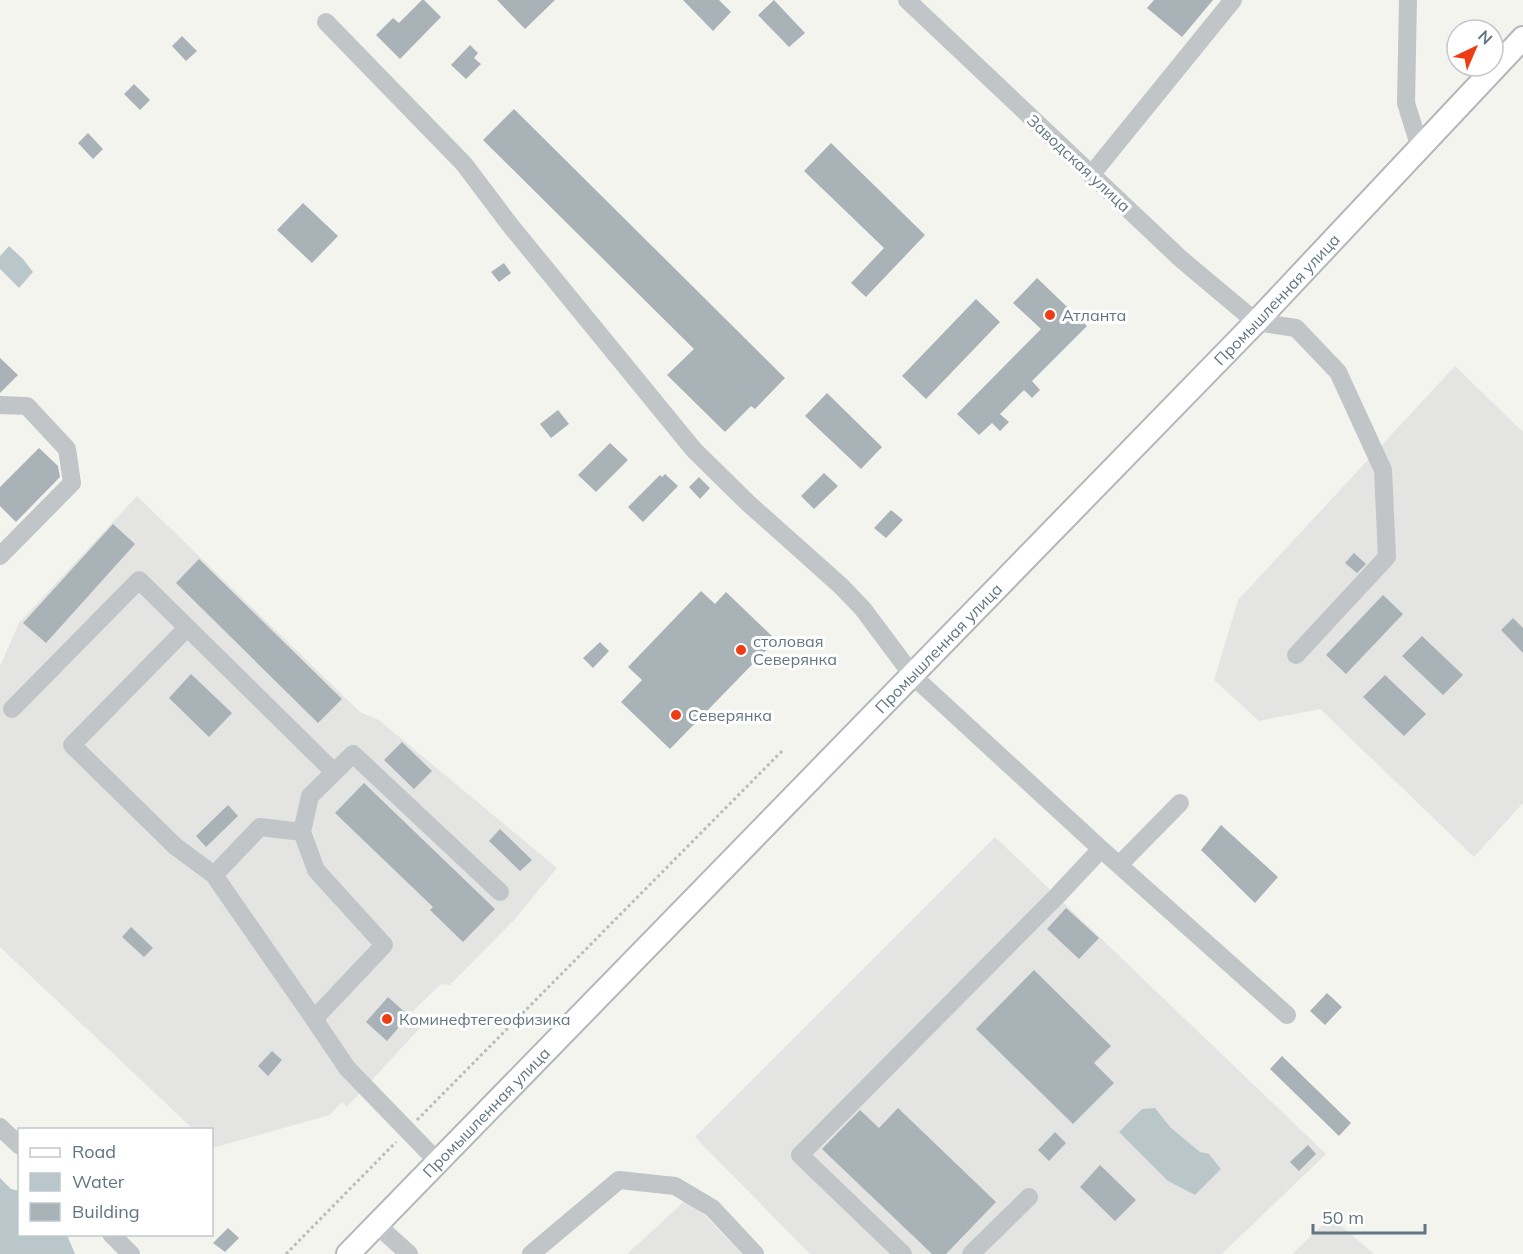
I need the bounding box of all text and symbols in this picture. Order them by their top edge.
north arrow [1445,18,1505,78]
text: N [1474,26,1497,49]
street label: Заводская улица [1023,110,1135,216]
street label: Промышленная улица [1210,229,1344,369]
place label: Атланта [1062,305,1126,325]
marker: Атланта [1043,308,1057,322]
street label: Промышленная улица [871,579,1006,717]
place label: столовая Северянка [753,631,837,669]
marker: столовая Северянка [734,643,748,657]
place label: Северянка [688,705,772,725]
marker: Северянка [669,708,683,722]
place label: Коминефтегеофизика [399,1009,571,1029]
marker: Коминефтегеофизика [380,1012,394,1026]
street label: Промышленная улица [418,1043,554,1181]
legend [18,1128,213,1236]
text: Road [72,1140,116,1163]
text: Water [72,1170,125,1193]
scale bar [1313,1197,1426,1235]
text: Building [72,1200,140,1223]
text: 50 m [1322,1206,1364,1229]

